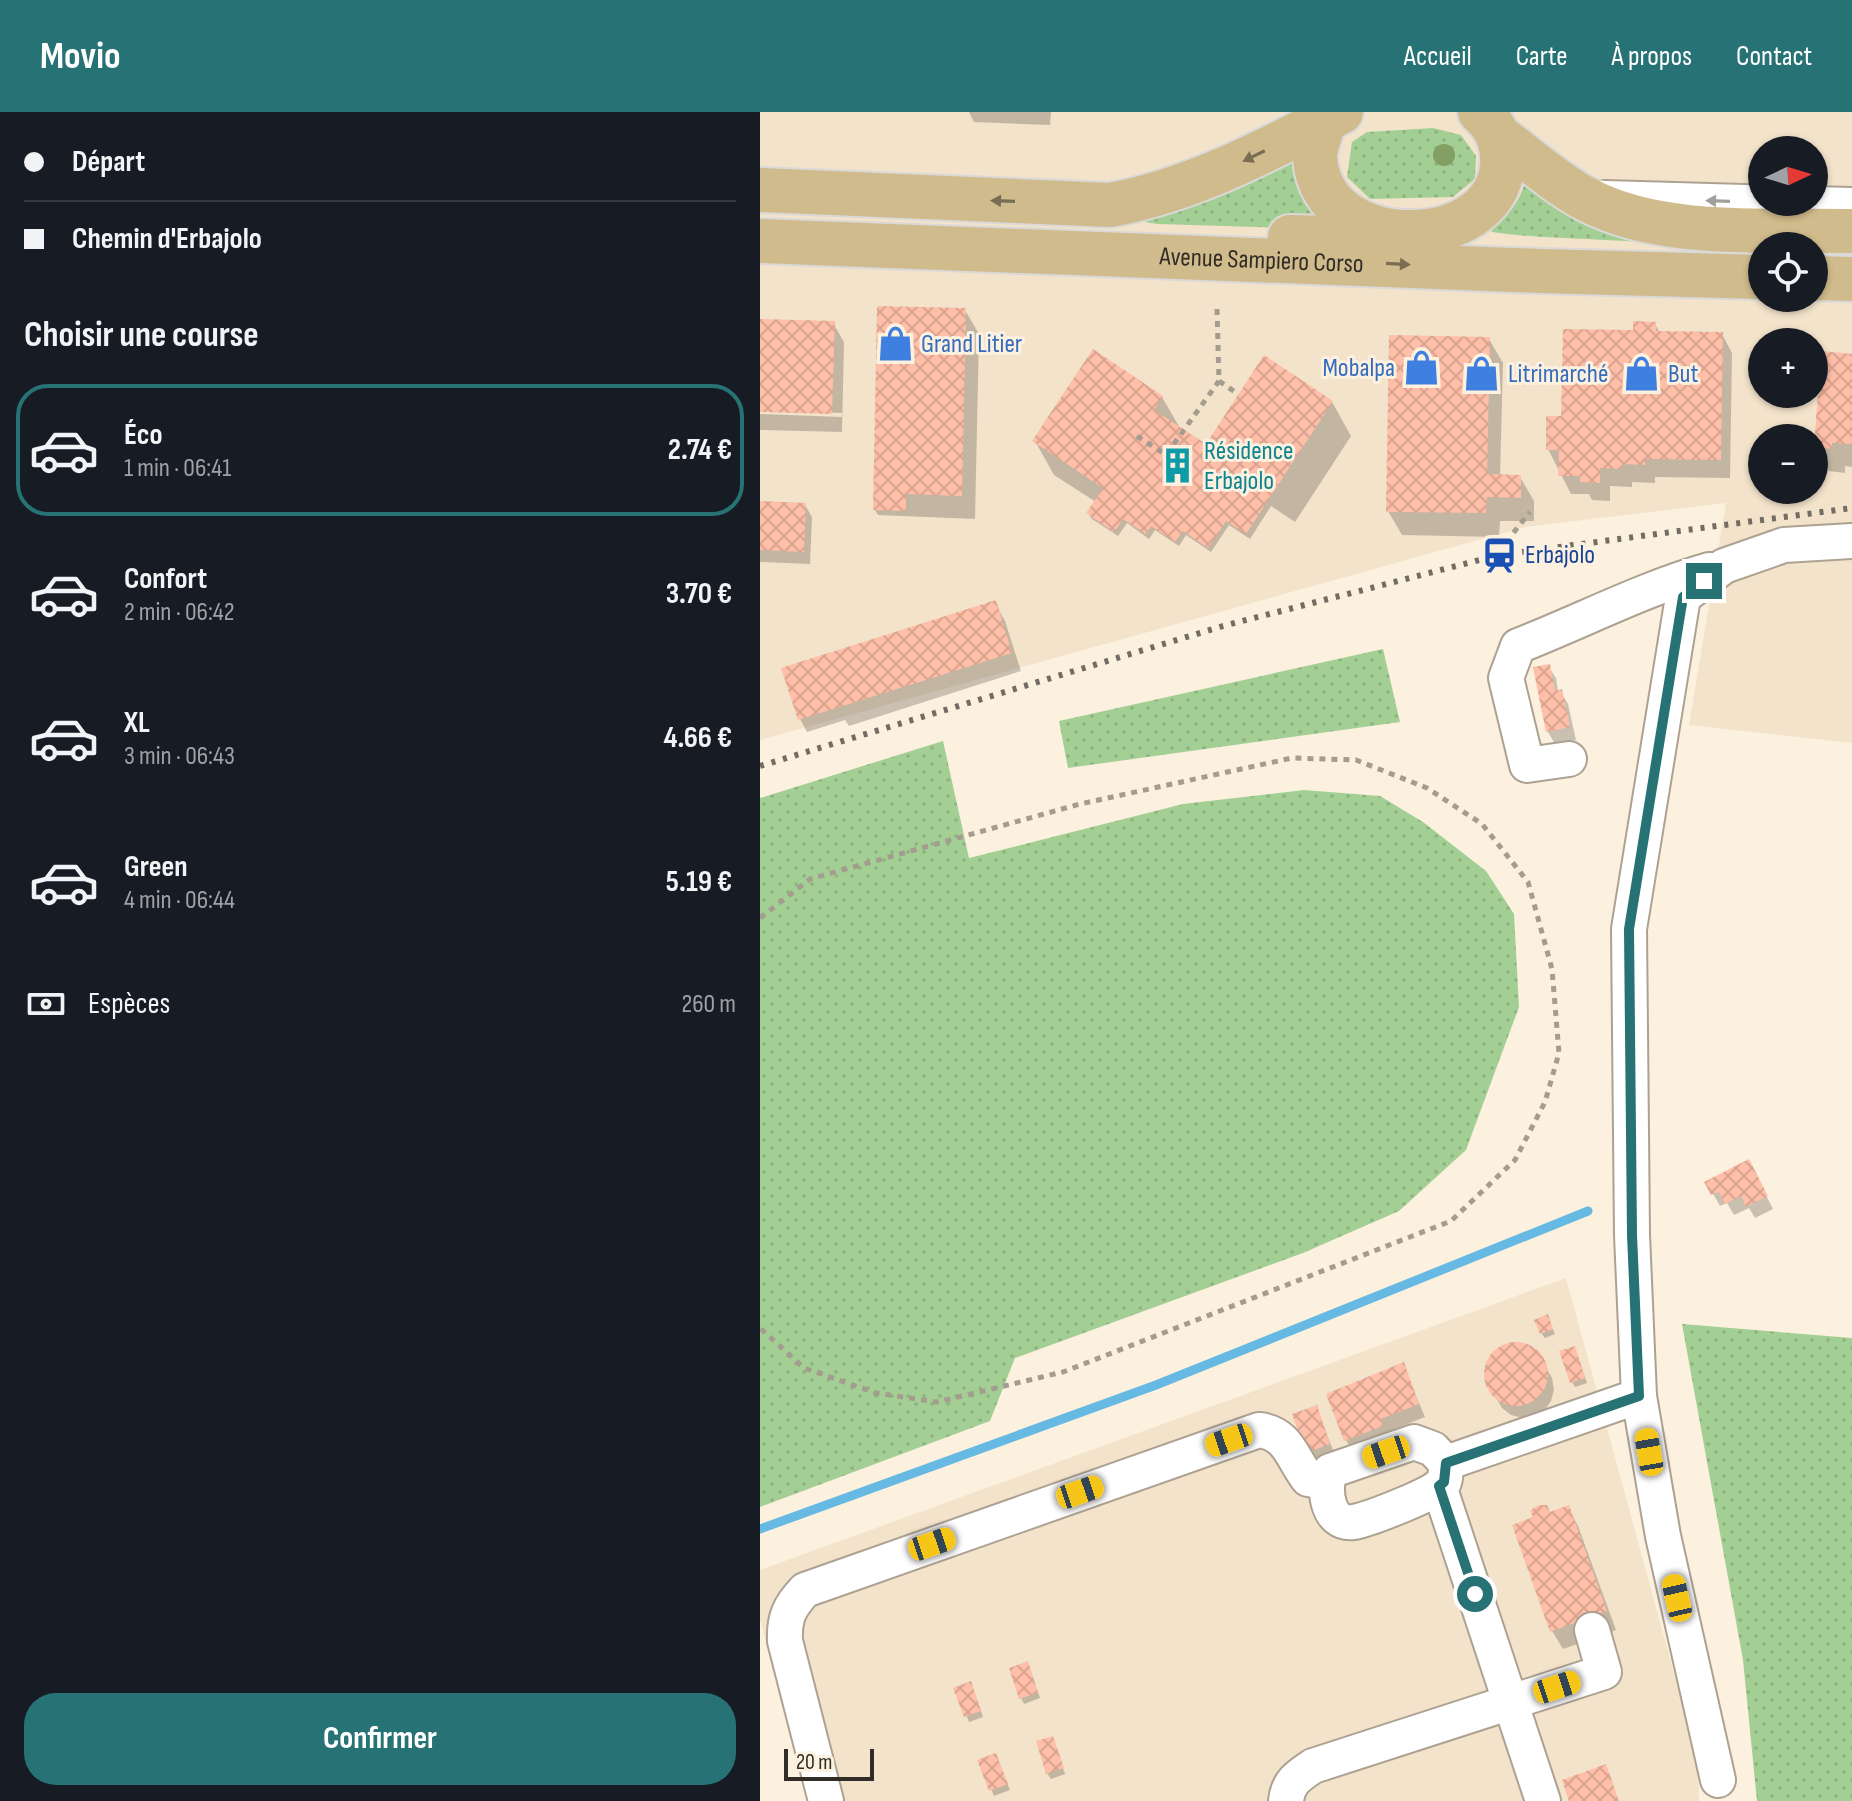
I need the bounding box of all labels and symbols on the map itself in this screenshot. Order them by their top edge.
north arrow [1748,136,1828,216]
one-way arrow [1243,149,1266,163]
one-way arrow [990,194,1015,207]
one-way arrow [1705,195,1730,208]
street label: Avenue Sampiero Corso [1158,241,1364,280]
one-way arrow [1386,258,1411,271]
shop icon: Grand Litier [876,325,914,363]
place label: Grand Litier [921,329,1023,360]
shop icon: Mobalpa [1402,349,1440,387]
place label: Mobalpa [1322,353,1395,384]
shop icon: Litrimarché [1463,355,1501,393]
shop icon: But [1623,355,1661,393]
place label: Litrimarché [1508,359,1608,390]
place label: But [1668,359,1698,390]
place label: Résidence Erbajolo [1204,436,1294,497]
building icon: Résidence Erbajolo [1159,447,1197,485]
station icon: Erbajolo [1480,536,1518,574]
place label: Erbajolo [1525,540,1595,571]
route end [1686,563,1722,599]
car [1202,1421,1256,1459]
car [1633,1426,1665,1478]
car [1359,1433,1413,1471]
car [1053,1473,1107,1511]
car [905,1525,959,1563]
car [1660,1572,1694,1624]
route start [1457,1576,1493,1612]
car [1530,1668,1584,1706]
scale bar [784,1745,874,1781]

